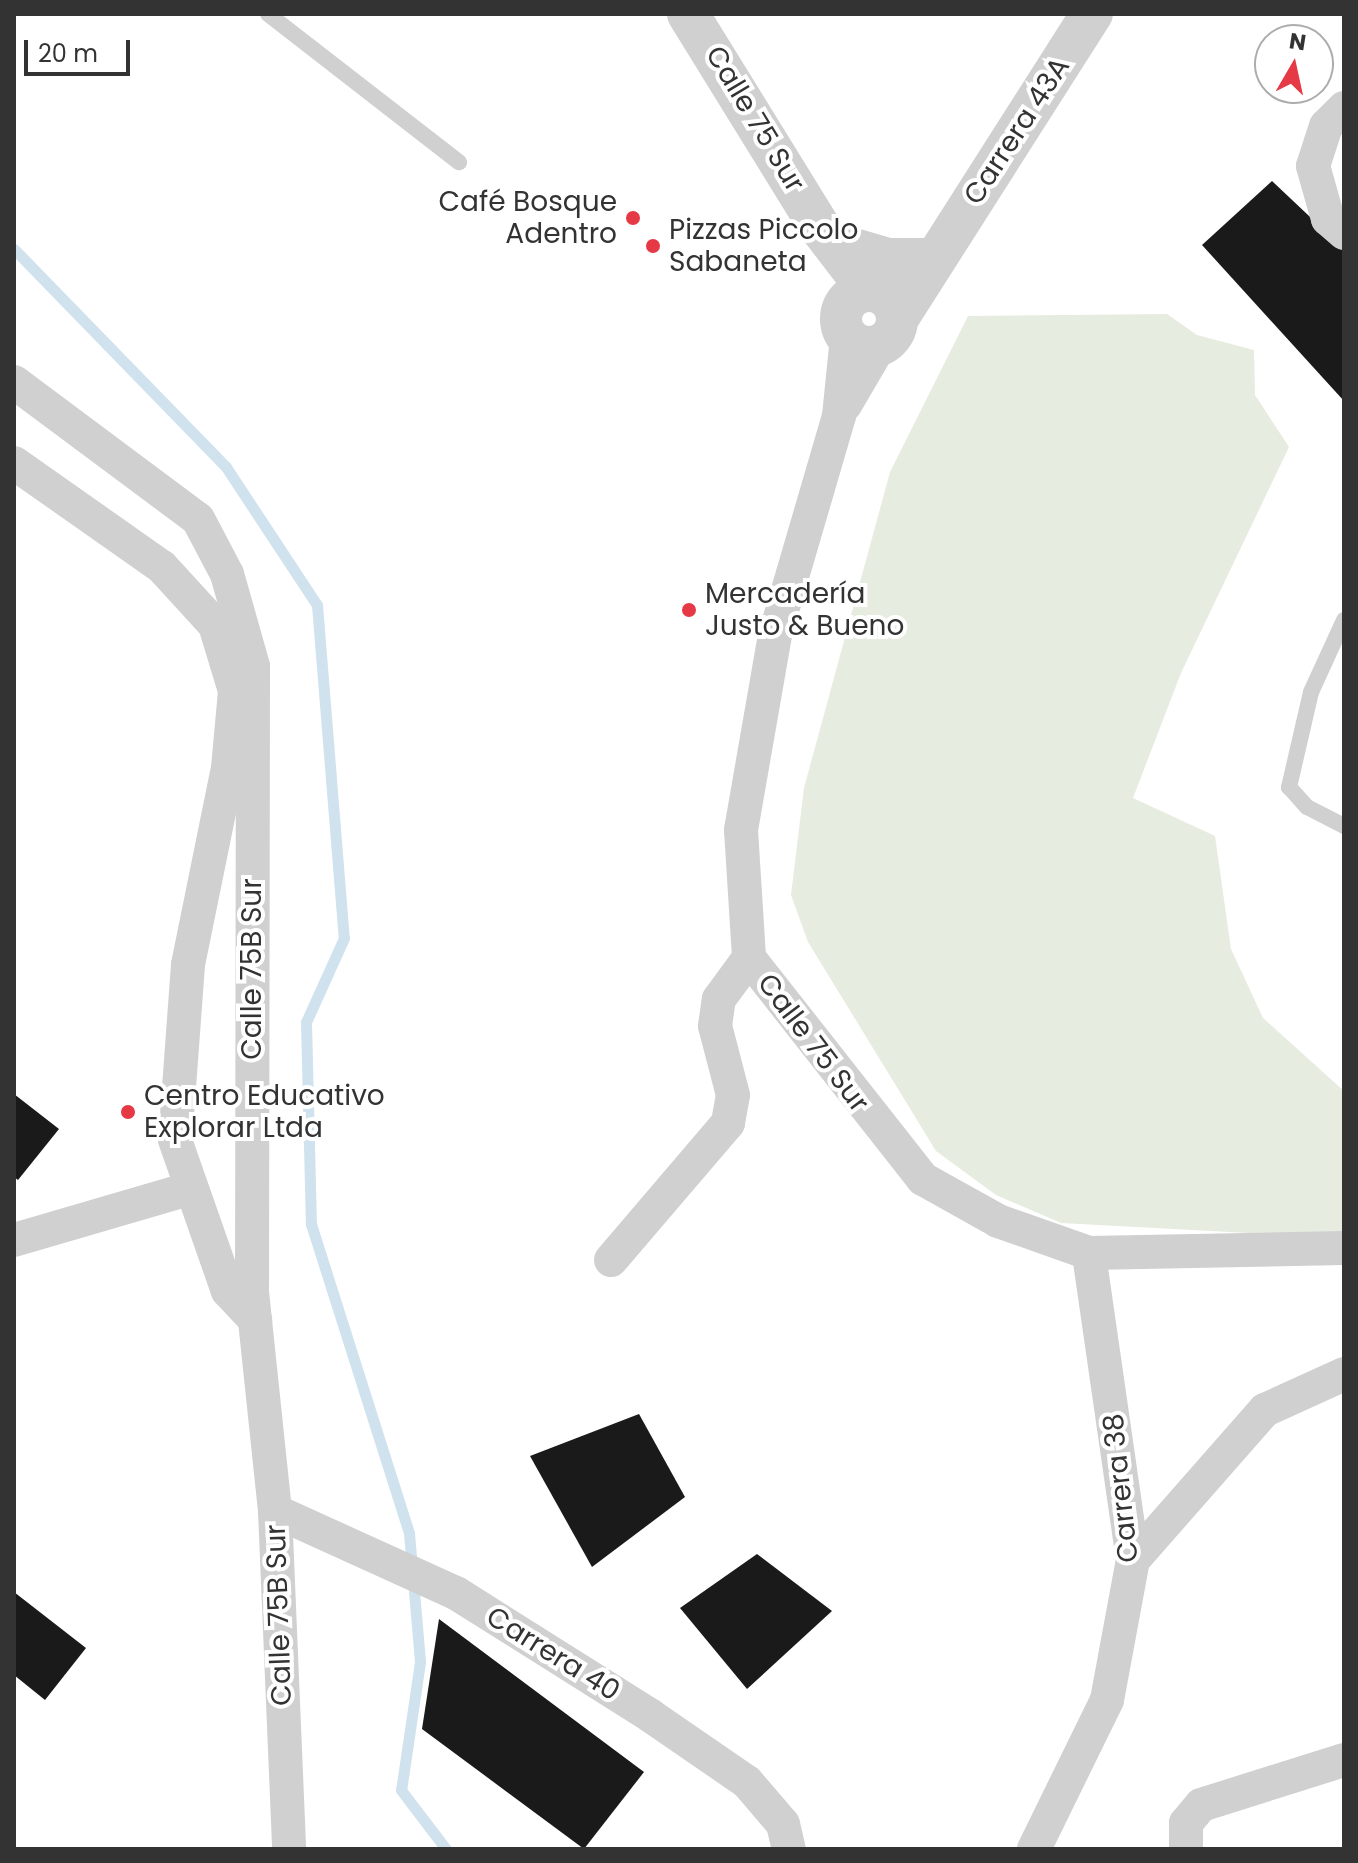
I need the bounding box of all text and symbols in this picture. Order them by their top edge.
scale bar [28,24,134,74]
north arrow [1254,24,1334,104]
text: N [1287,25,1308,58]
text: 20 m [38,37,98,70]
street label: Calle 75 Sur [698,40,812,198]
street label: Carrera 43A [957,51,1077,211]
place label: Café Bosque Adentro [439,185,617,251]
marker: Café Bosque Adentro [624,209,642,227]
place label: Pizzas Piccolo Sabaneta [669,213,858,279]
marker: Pizzas Piccolo Sabaneta [644,237,662,255]
place label: Mercadería Justo & Bueno [705,577,904,643]
marker: Mercadería Justo & Bueno [680,601,698,619]
street label: Calle 75B Sur [235,878,269,1060]
street label: Calle 75 Sur [750,967,876,1119]
place label: Centro Educativo Explorar Ltda [144,1079,385,1145]
marker: Centro Educativo Explorar Ltda [119,1103,137,1121]
street label: Carrera 38 [1096,1412,1146,1564]
street label: Calle 75B Sur [259,1524,299,1706]
street label: Carrera 40 [480,1600,626,1708]

